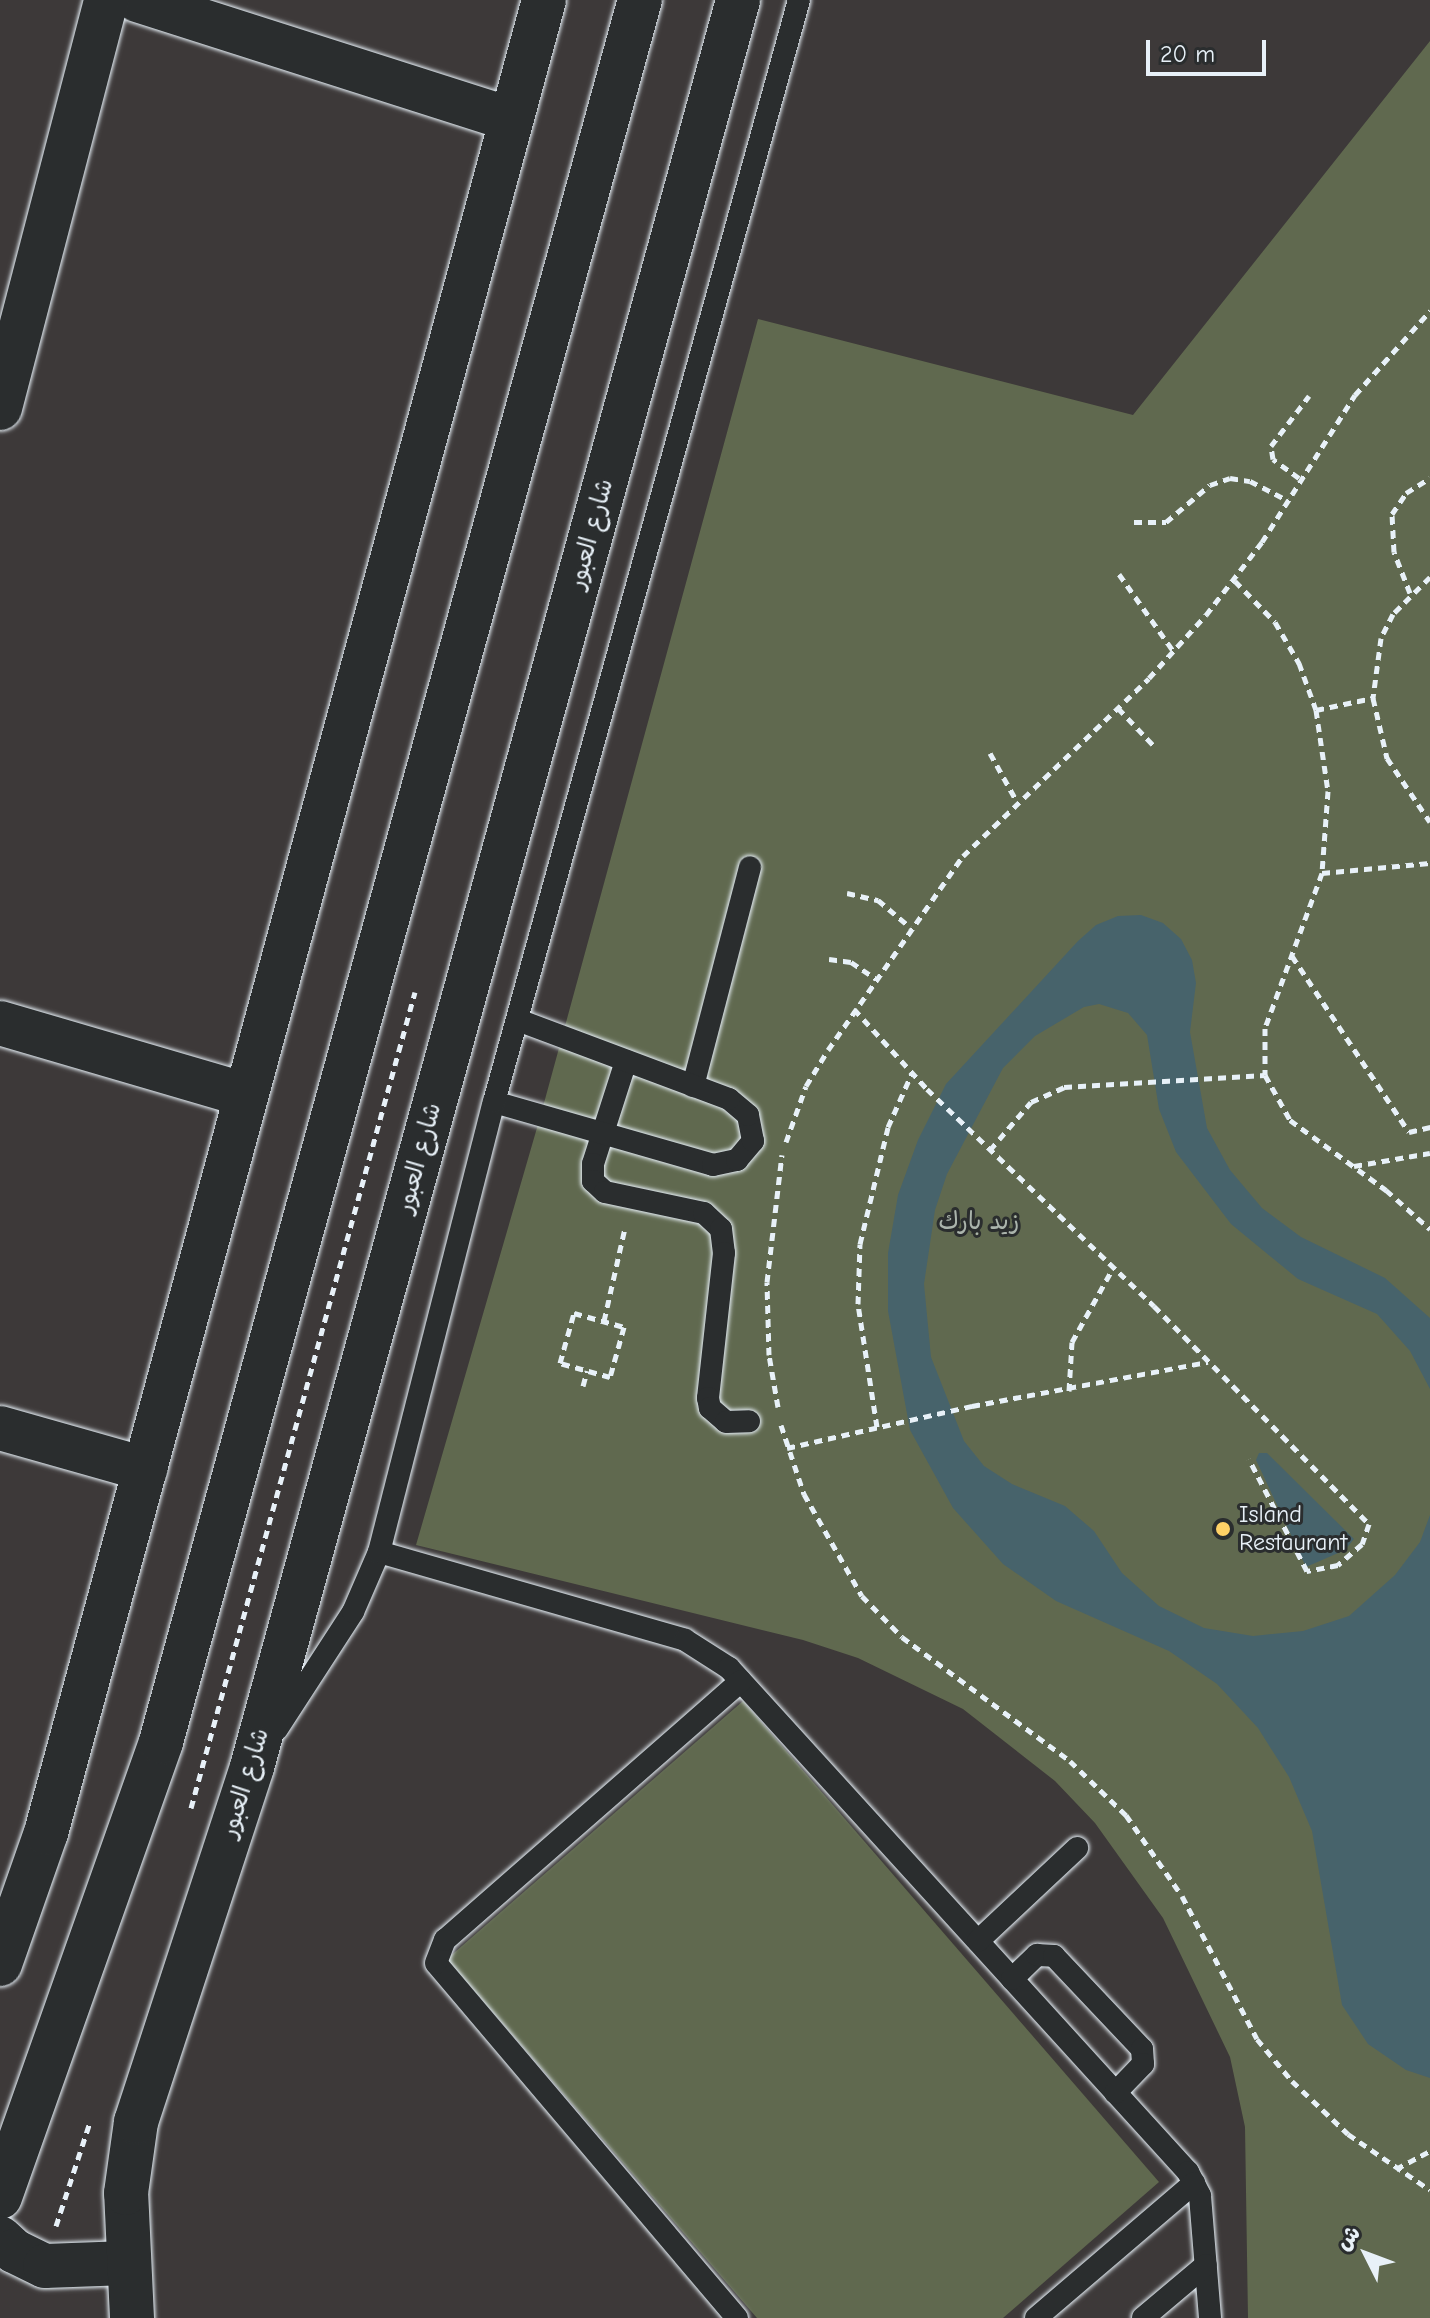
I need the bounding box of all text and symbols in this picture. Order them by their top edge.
scale bar [1150,24,1270,74]
text: 20 m [1160,40,1215,68]
street label: شارع العبور [563,476,619,592]
street label: شارع العبور [391,1100,447,1216]
park label: زيد بارك [939,1208,1019,1236]
place label: Island Restaurant [1239,1501,1347,1557]
marker: Island Restaurant [1214,1520,1232,1538]
street label: شارع العبور [215,1725,275,1841]
north arrow [1326,2214,1406,2294]
text: ش [1330,2220,1366,2256]

